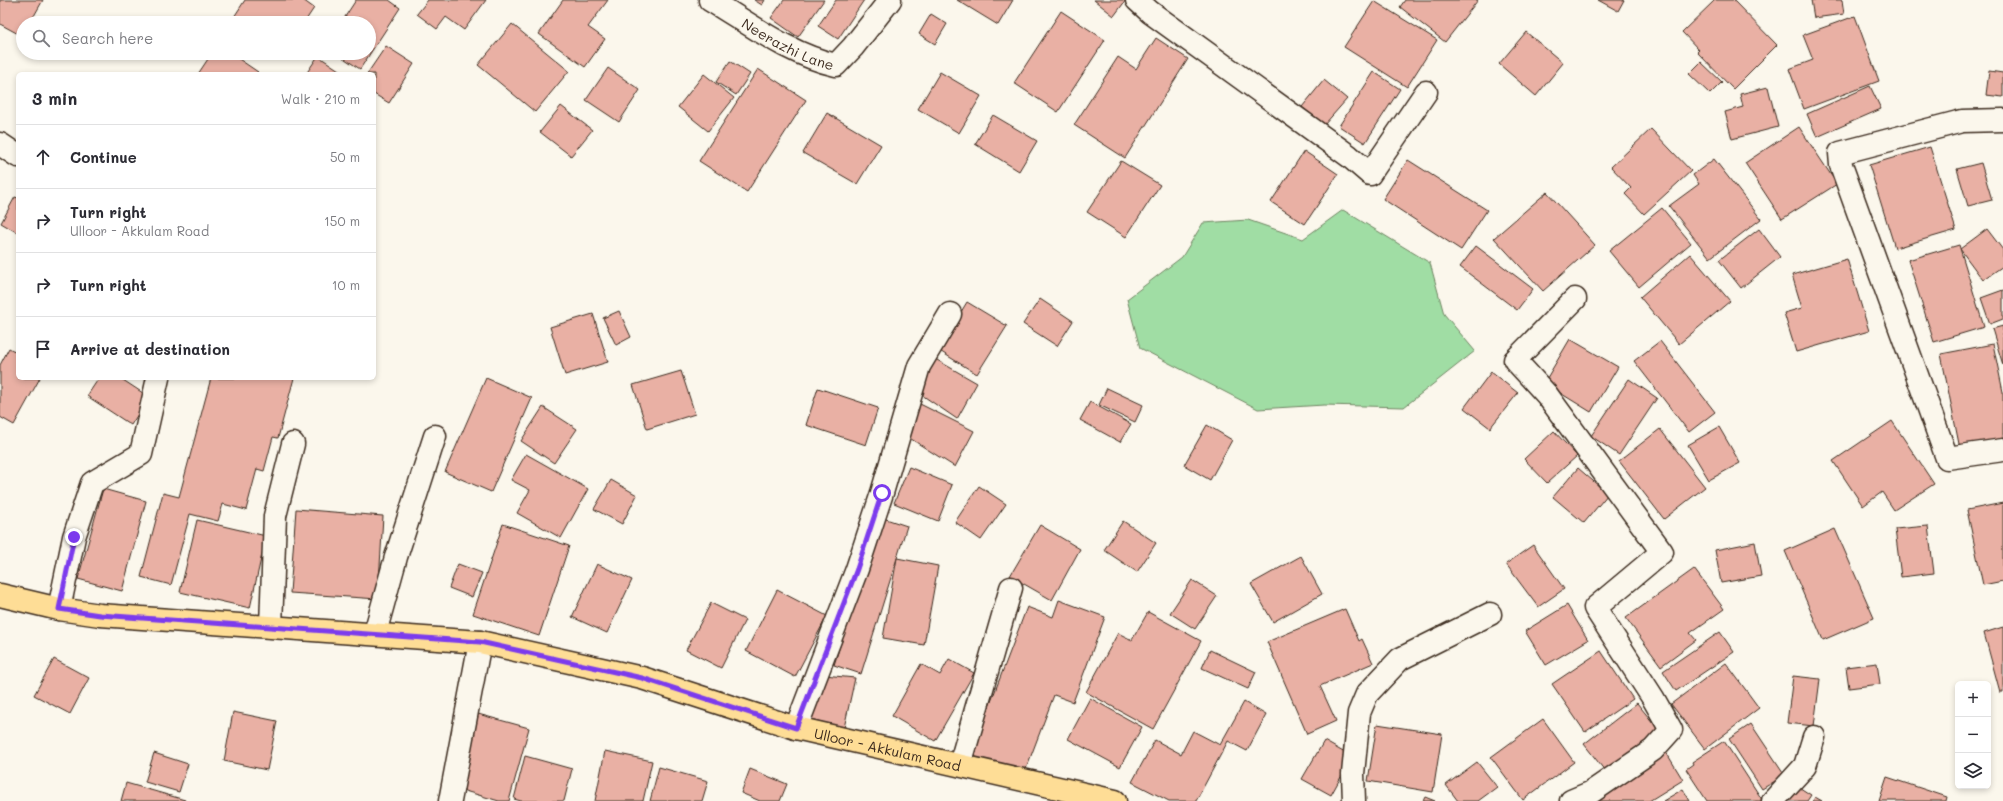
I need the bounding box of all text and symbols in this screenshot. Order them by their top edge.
street label: Neerazhi Lane [739,13,836,74]
search box [16,16,376,60]
icon: search [30,27,52,49]
text: Search here [62,28,153,48]
text: 3 min [32,87,77,109]
text: Walk · 210 m [281,90,360,107]
icon: ahead [32,146,54,168]
text: Continue [70,147,137,167]
text: 50 m [330,148,360,165]
text: Turn right [70,202,147,222]
icon: right [32,210,54,232]
text: 150 m [324,212,360,229]
text: Ulloor - Akkulam Road [70,222,209,239]
icon: right [32,274,54,296]
text: Turn right [70,275,147,295]
text: 10 m [332,276,360,293]
icon: arrive [32,338,54,360]
text: Arrive at destination [70,339,230,359]
route start [873,484,891,502]
route end [65,528,83,546]
map controls [1955,681,1991,789]
button: + [1955,681,1991,717]
button: − [1955,717,1991,753]
street label: Ulloor - Akkulam Road [813,723,963,775]
button: layers [1955,753,1991,789]

